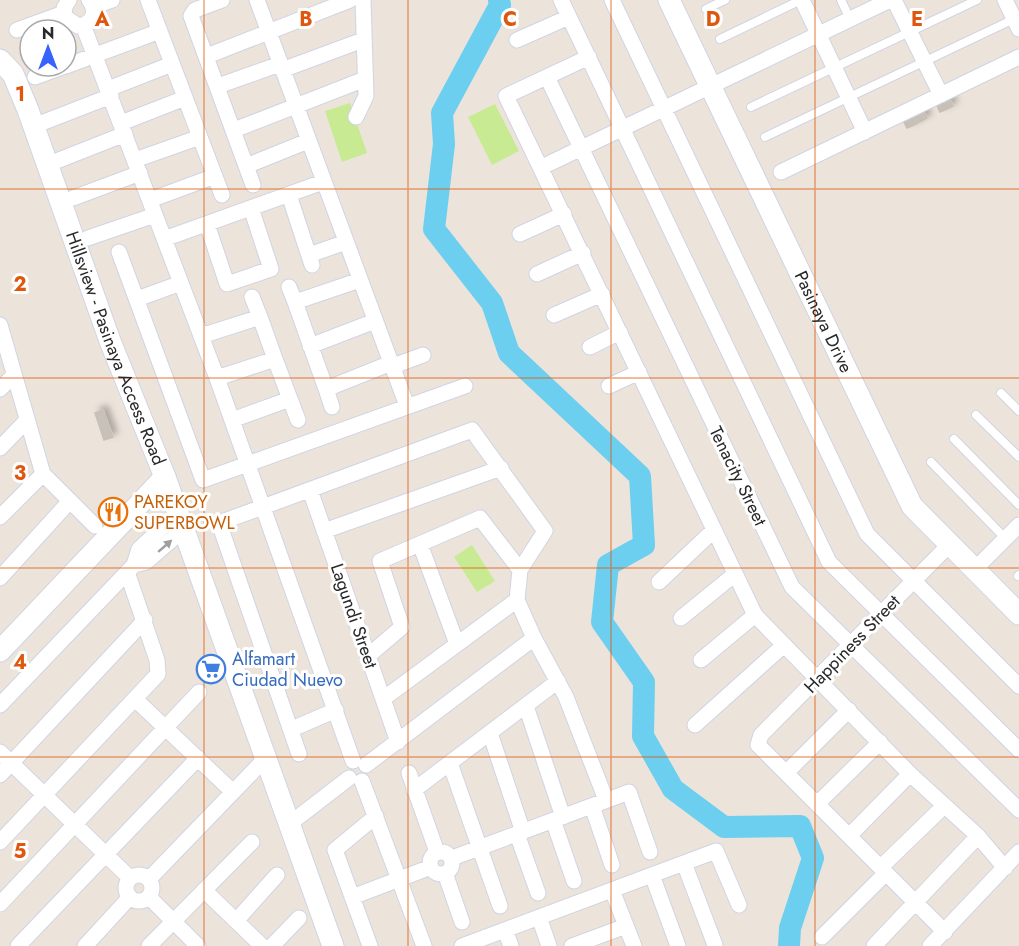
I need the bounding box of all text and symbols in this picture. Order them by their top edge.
text: A [94,5,110,34]
text: B [299,5,313,34]
text: C [503,5,517,34]
text: D [706,5,720,34]
text: E [911,5,923,34]
north arrow [18,18,78,78]
text: N [42,22,54,45]
text: 1 [15,80,25,109]
street label: Hillsview - Pasinaya Access Road [59,228,172,469]
street label: Pasinaya Drive [788,267,859,377]
text: 2 [13,270,27,299]
street label: Tenacity Street [703,422,774,531]
text: 3 [14,459,26,488]
place label: PAREKOY SUPERBOWL [134,489,235,536]
restaurant icon: PAREKOY SUPERBOWL [97,496,129,528]
one-way arrow [157,540,172,553]
street label: Lagundi Street [324,560,384,672]
street label: Happiness Street [798,588,906,699]
place label: Alfamart Ciudad Nuevo [232,646,343,693]
text: 4 [13,648,27,677]
supermarket icon: Alfamart Ciudad Nuevo [195,653,227,685]
text: 5 [14,837,27,866]

